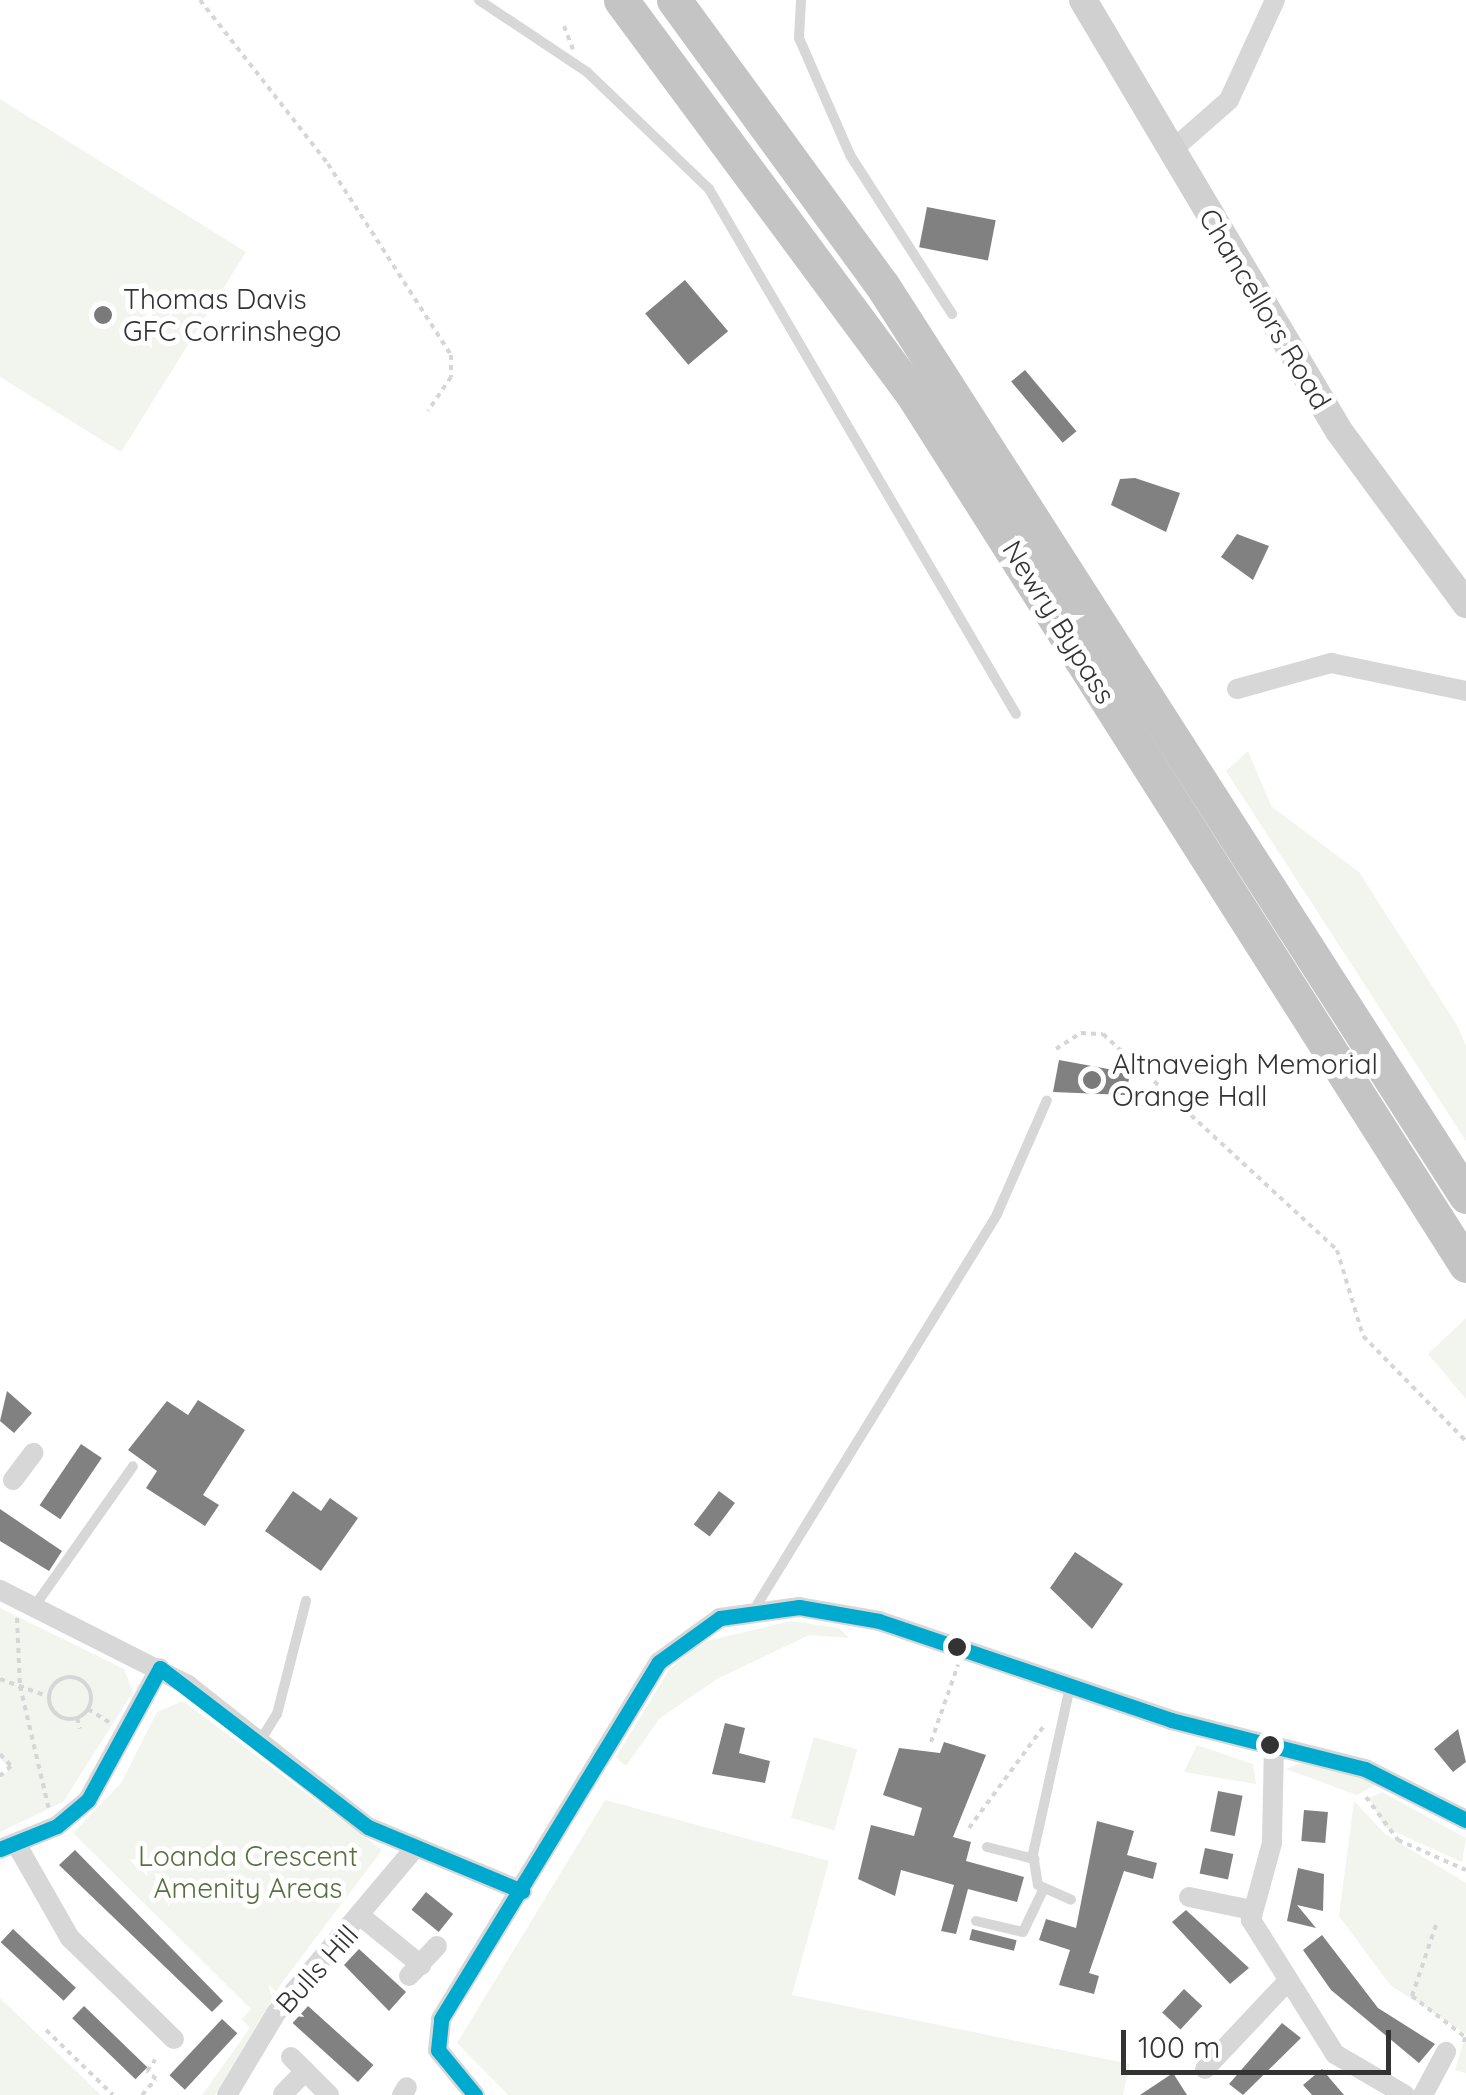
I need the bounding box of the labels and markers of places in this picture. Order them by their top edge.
place label: Thomas Davis GFC Corrinshego [123,282,341,348]
marker: Thomas Davis GFC Corrinshego [92,304,114,326]
place label: Altnaveigh Memorial Orange Hall [1112,1047,1378,1113]
marker: Altnaveigh Memorial Orange Hall [1081,1069,1103,1091]
unlabelled marker [947,1637,967,1657]
unlabelled marker [1260,1735,1280,1755]

